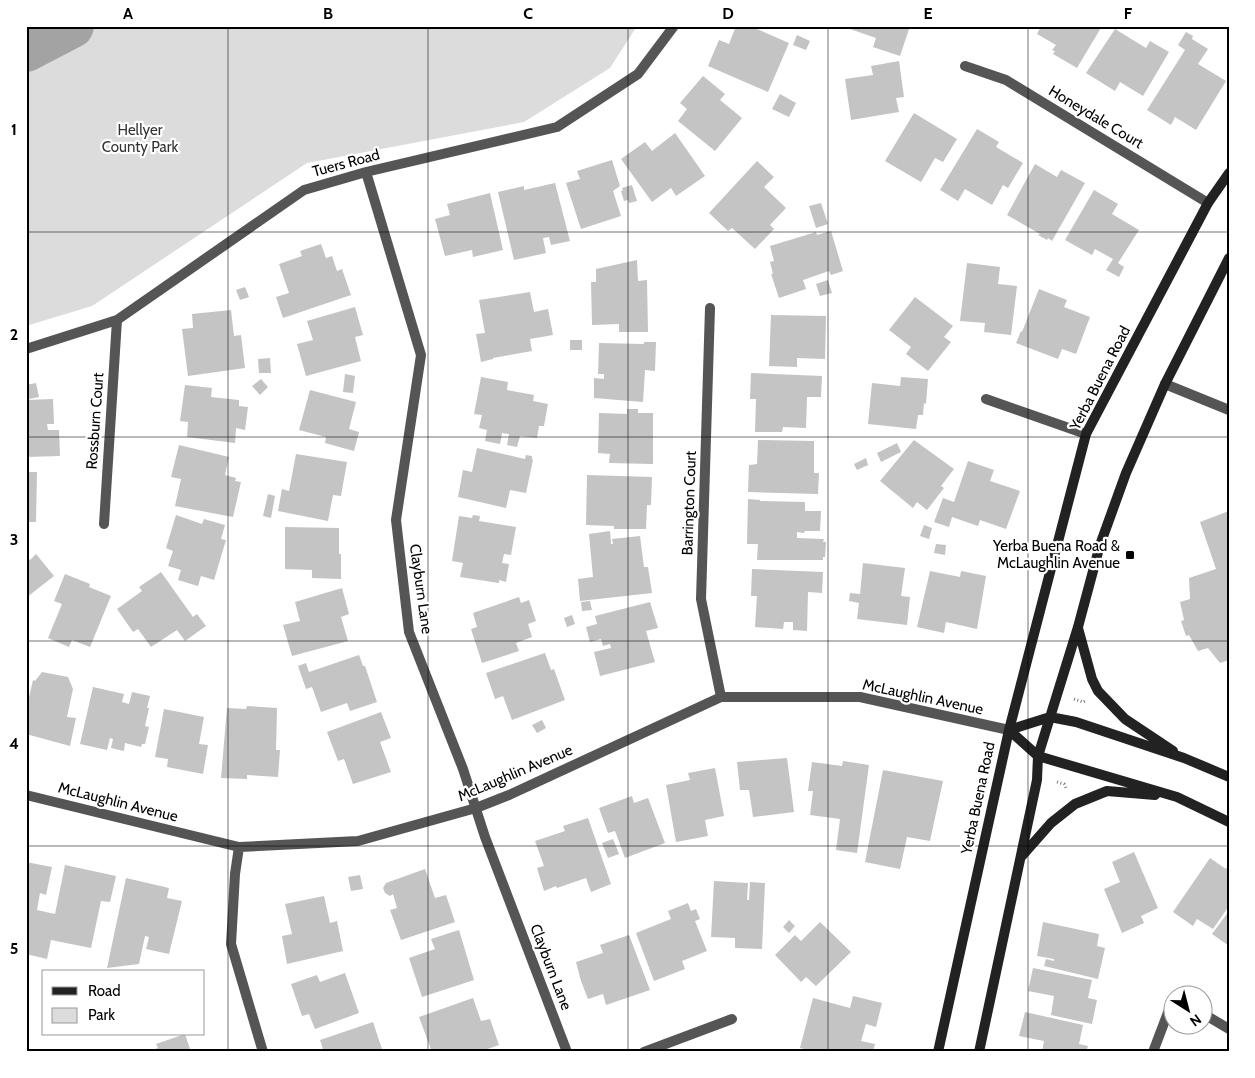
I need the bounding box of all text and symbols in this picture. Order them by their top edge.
text: A [123,4,133,23]
text: B [323,4,333,23]
text: C [523,4,533,23]
text: D [722,4,734,23]
text: E [923,4,933,23]
text: F [1124,4,1133,23]
street label: Honeydale Court [1045,82,1147,152]
text: 1 [11,120,17,139]
park label: Hellyer County Park [102,121,178,156]
street label: Tuers Road [310,145,382,181]
street label: Yerba Buena Road [1066,323,1134,434]
text: 2 [10,325,18,344]
street label: Rossburn Court [83,372,107,470]
street label: Barrington Court [678,450,700,556]
text: 3 [10,530,18,549]
place label: Yerba Buena Road & McLaughlin Avenue [992,537,1120,572]
street label: Clayburn Lane [406,543,436,635]
marker: Yerba Buena Road & McLaughlin Avenue [1124,549,1136,561]
street label: McLaughlin Avenue [861,675,985,719]
text: 4 [9,734,19,753]
street label: Yerba Buena Road [957,740,999,857]
street label: McLaughlin Avenue [455,741,575,805]
street label: McLaughlin Avenue [56,778,180,826]
street label: Clayburn Lane [526,921,576,1013]
text: 5 [10,939,18,958]
legend [42,970,205,1036]
text: Road [88,982,121,1000]
north arrow [1162,986,1212,1036]
text: Park [88,1006,115,1024]
text: N [1186,1010,1205,1031]

